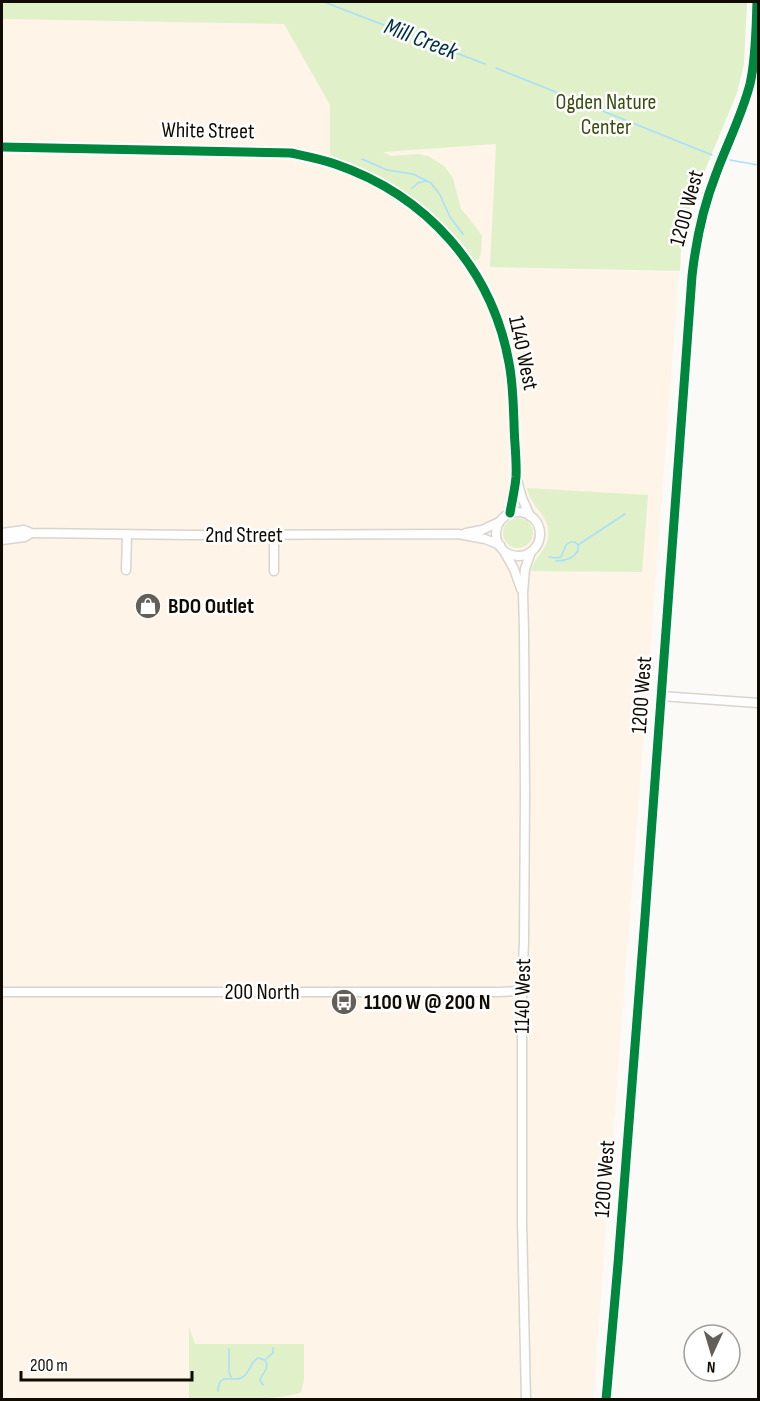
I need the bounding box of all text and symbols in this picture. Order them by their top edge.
water label: Mill Creek [380,12,463,67]
park label: Ogden Nature Center [556,89,656,141]
street label: White Street [161,117,255,145]
street label: 1200 West [664,167,710,249]
street label: 1140 West [502,313,544,393]
street label: 2nd Street [205,522,283,549]
shop icon: BDO Outlet [133,591,163,621]
place label: BDO Outlet [168,593,254,620]
street label: 1200 West [626,655,658,735]
street label: 1140 West [509,958,537,1034]
street label: 200 North [224,979,300,1006]
bus stop icon: 1100 W @ 200 N [329,987,359,1017]
place label: 1100 W @ 200 N [364,989,491,1016]
street label: 1200 West [589,1139,621,1219]
north arrow [682,1323,742,1383]
scale bar [21,1344,192,1382]
text: 200 m [30,1355,68,1376]
text: N [706,1357,716,1376]

